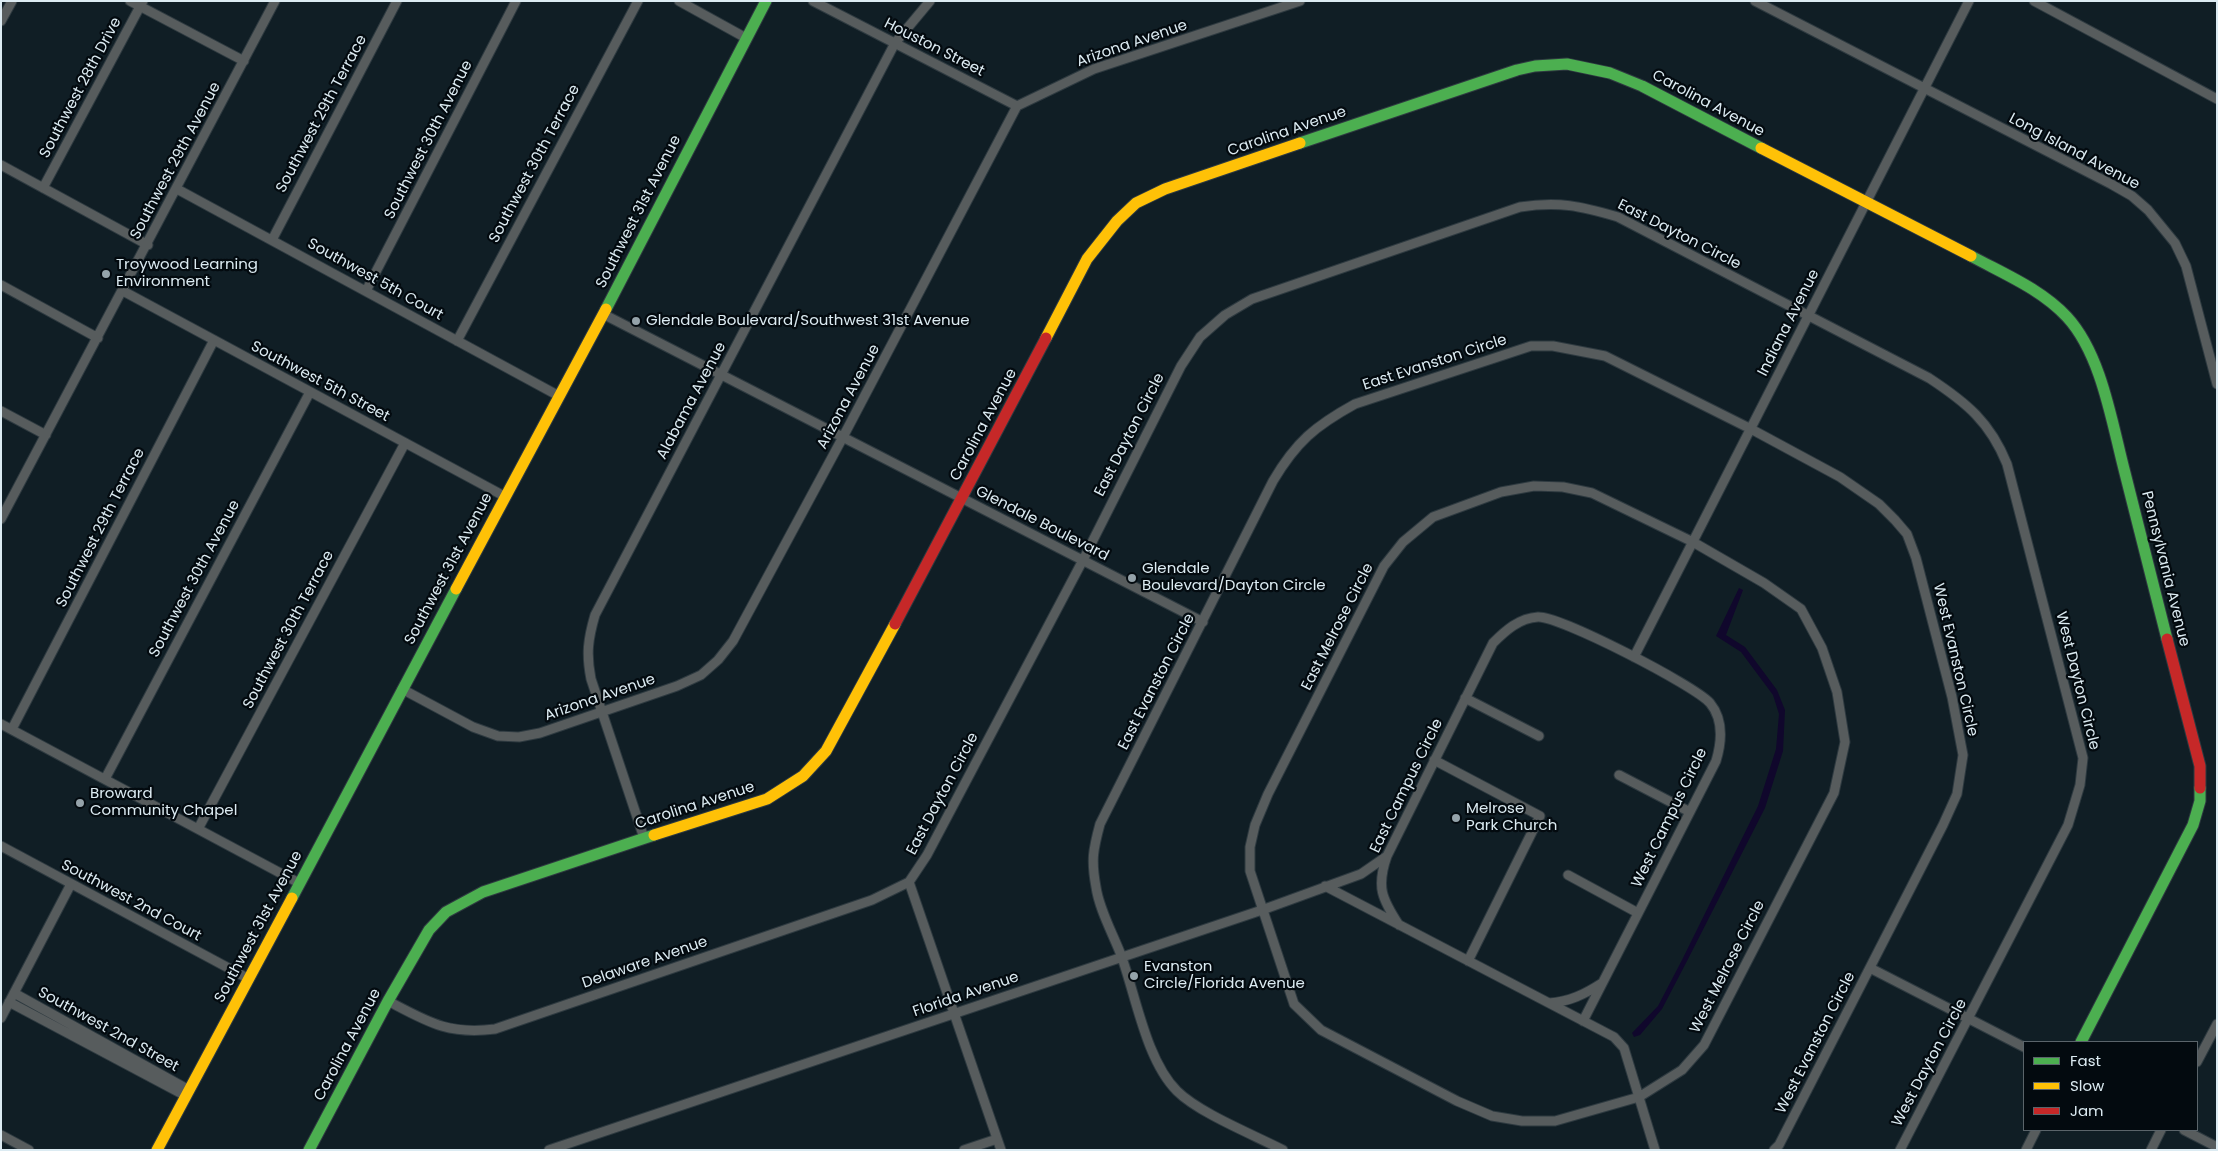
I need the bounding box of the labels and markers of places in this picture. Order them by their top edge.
place label: Troywood Learning Environment [116,256,258,291]
marker: Troywood Learning Environment [100,268,112,280]
place label: Glendale Boulevard/Southwest 31st Avenue [646,312,970,330]
marker: Glendale Boulevard/Southwest 31st Avenue [630,315,642,327]
place label: Glendale Boulevard/Dayton Circle [1142,560,1326,595]
marker: Glendale Boulevard/Dayton Circle [1126,572,1138,584]
place label: Broward Community Chapel [90,785,237,820]
marker: Broward Community Chapel [74,797,86,809]
place label: Melrose Park Church [1466,800,1557,835]
marker: Melrose Park Church [1450,812,1462,824]
place label: Evanston Circle/Florida Avenue [1144,958,1305,993]
marker: Evanston Circle/Florida Avenue [1128,970,1140,982]

